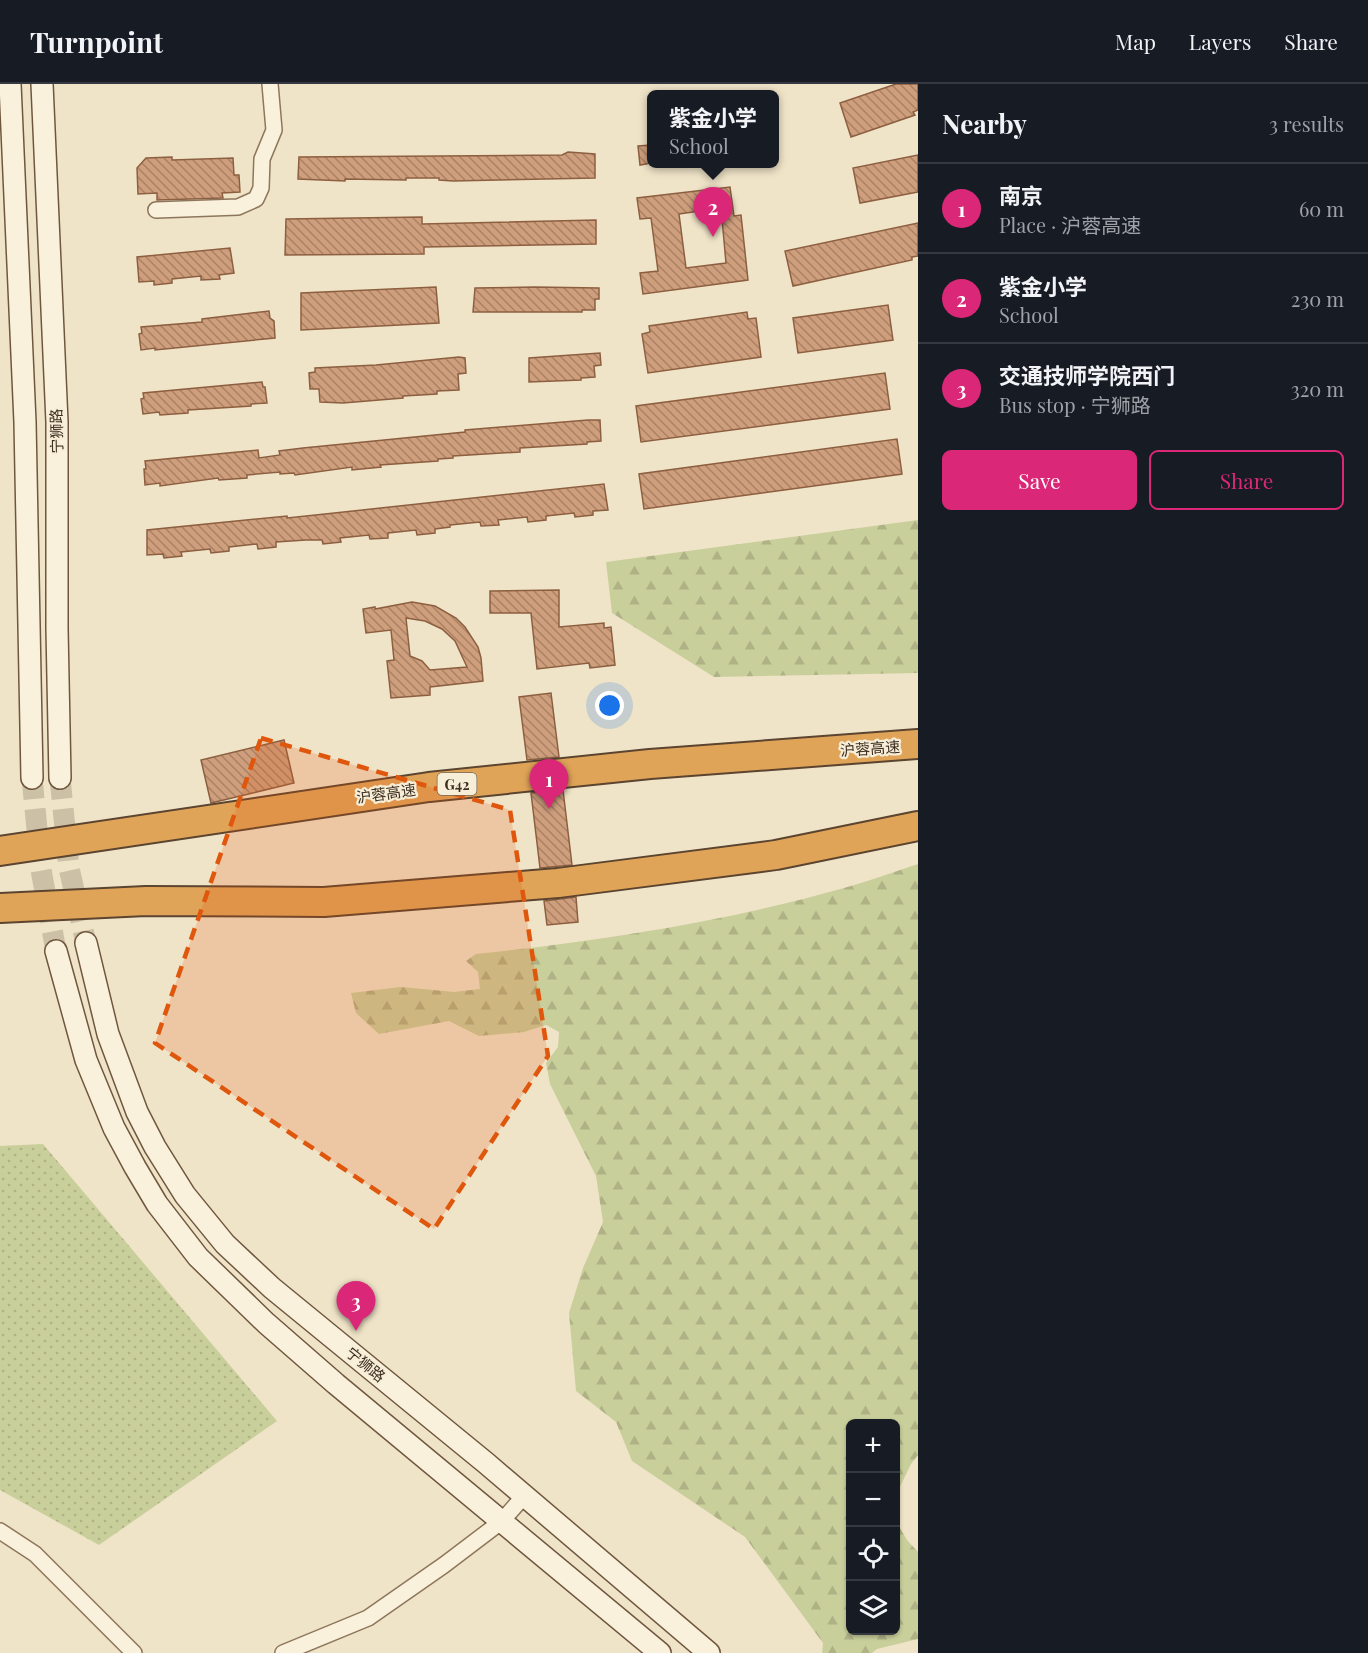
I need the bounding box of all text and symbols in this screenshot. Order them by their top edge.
text: Turnpoint [30,23,163,60]
text: Map [1115,27,1156,55]
text: Layers [1189,27,1251,55]
text: Share [1284,27,1338,55]
popup [647,90,779,168]
text: 紫金小学 [669,102,757,132]
text: Nearby [942,106,1027,141]
text: 3 results [1269,110,1344,137]
text: School [669,132,729,159]
text: 南京 [999,180,1043,210]
pin: 2 [694,188,732,237]
text: 1 [958,195,965,222]
text: 60 m [1299,195,1344,222]
text: Place · 沪蓉高速 [999,211,1141,238]
text: 紫金小学 [999,271,1087,301]
text: 2 [956,285,967,312]
text: 230 m [1291,285,1344,312]
text: School [999,301,1059,328]
text: 交通技师学院西门 [999,360,1175,390]
text: 3 [957,375,966,402]
text: 320 m [1291,375,1344,402]
text: Bus stop · 宁狮路 [999,391,1151,418]
street label: 宁狮路 [46,408,66,454]
button: Save [942,450,1137,510]
button: Share [1149,450,1344,510]
your location [595,691,624,720]
street label: 沪蓉高速 [839,736,901,760]
pin: 1 [530,760,568,809]
road number: G42 [438,773,476,795]
street label: 沪蓉高速 [355,779,417,807]
pin: 3 [336,1282,376,1331]
street label: 宁狮路 [342,1342,390,1386]
map controls [846,1419,900,1635]
button: + [846,1419,900,1473]
button: − [846,1473,900,1527]
button: locate [846,1527,900,1581]
button: layers [846,1581,900,1635]

